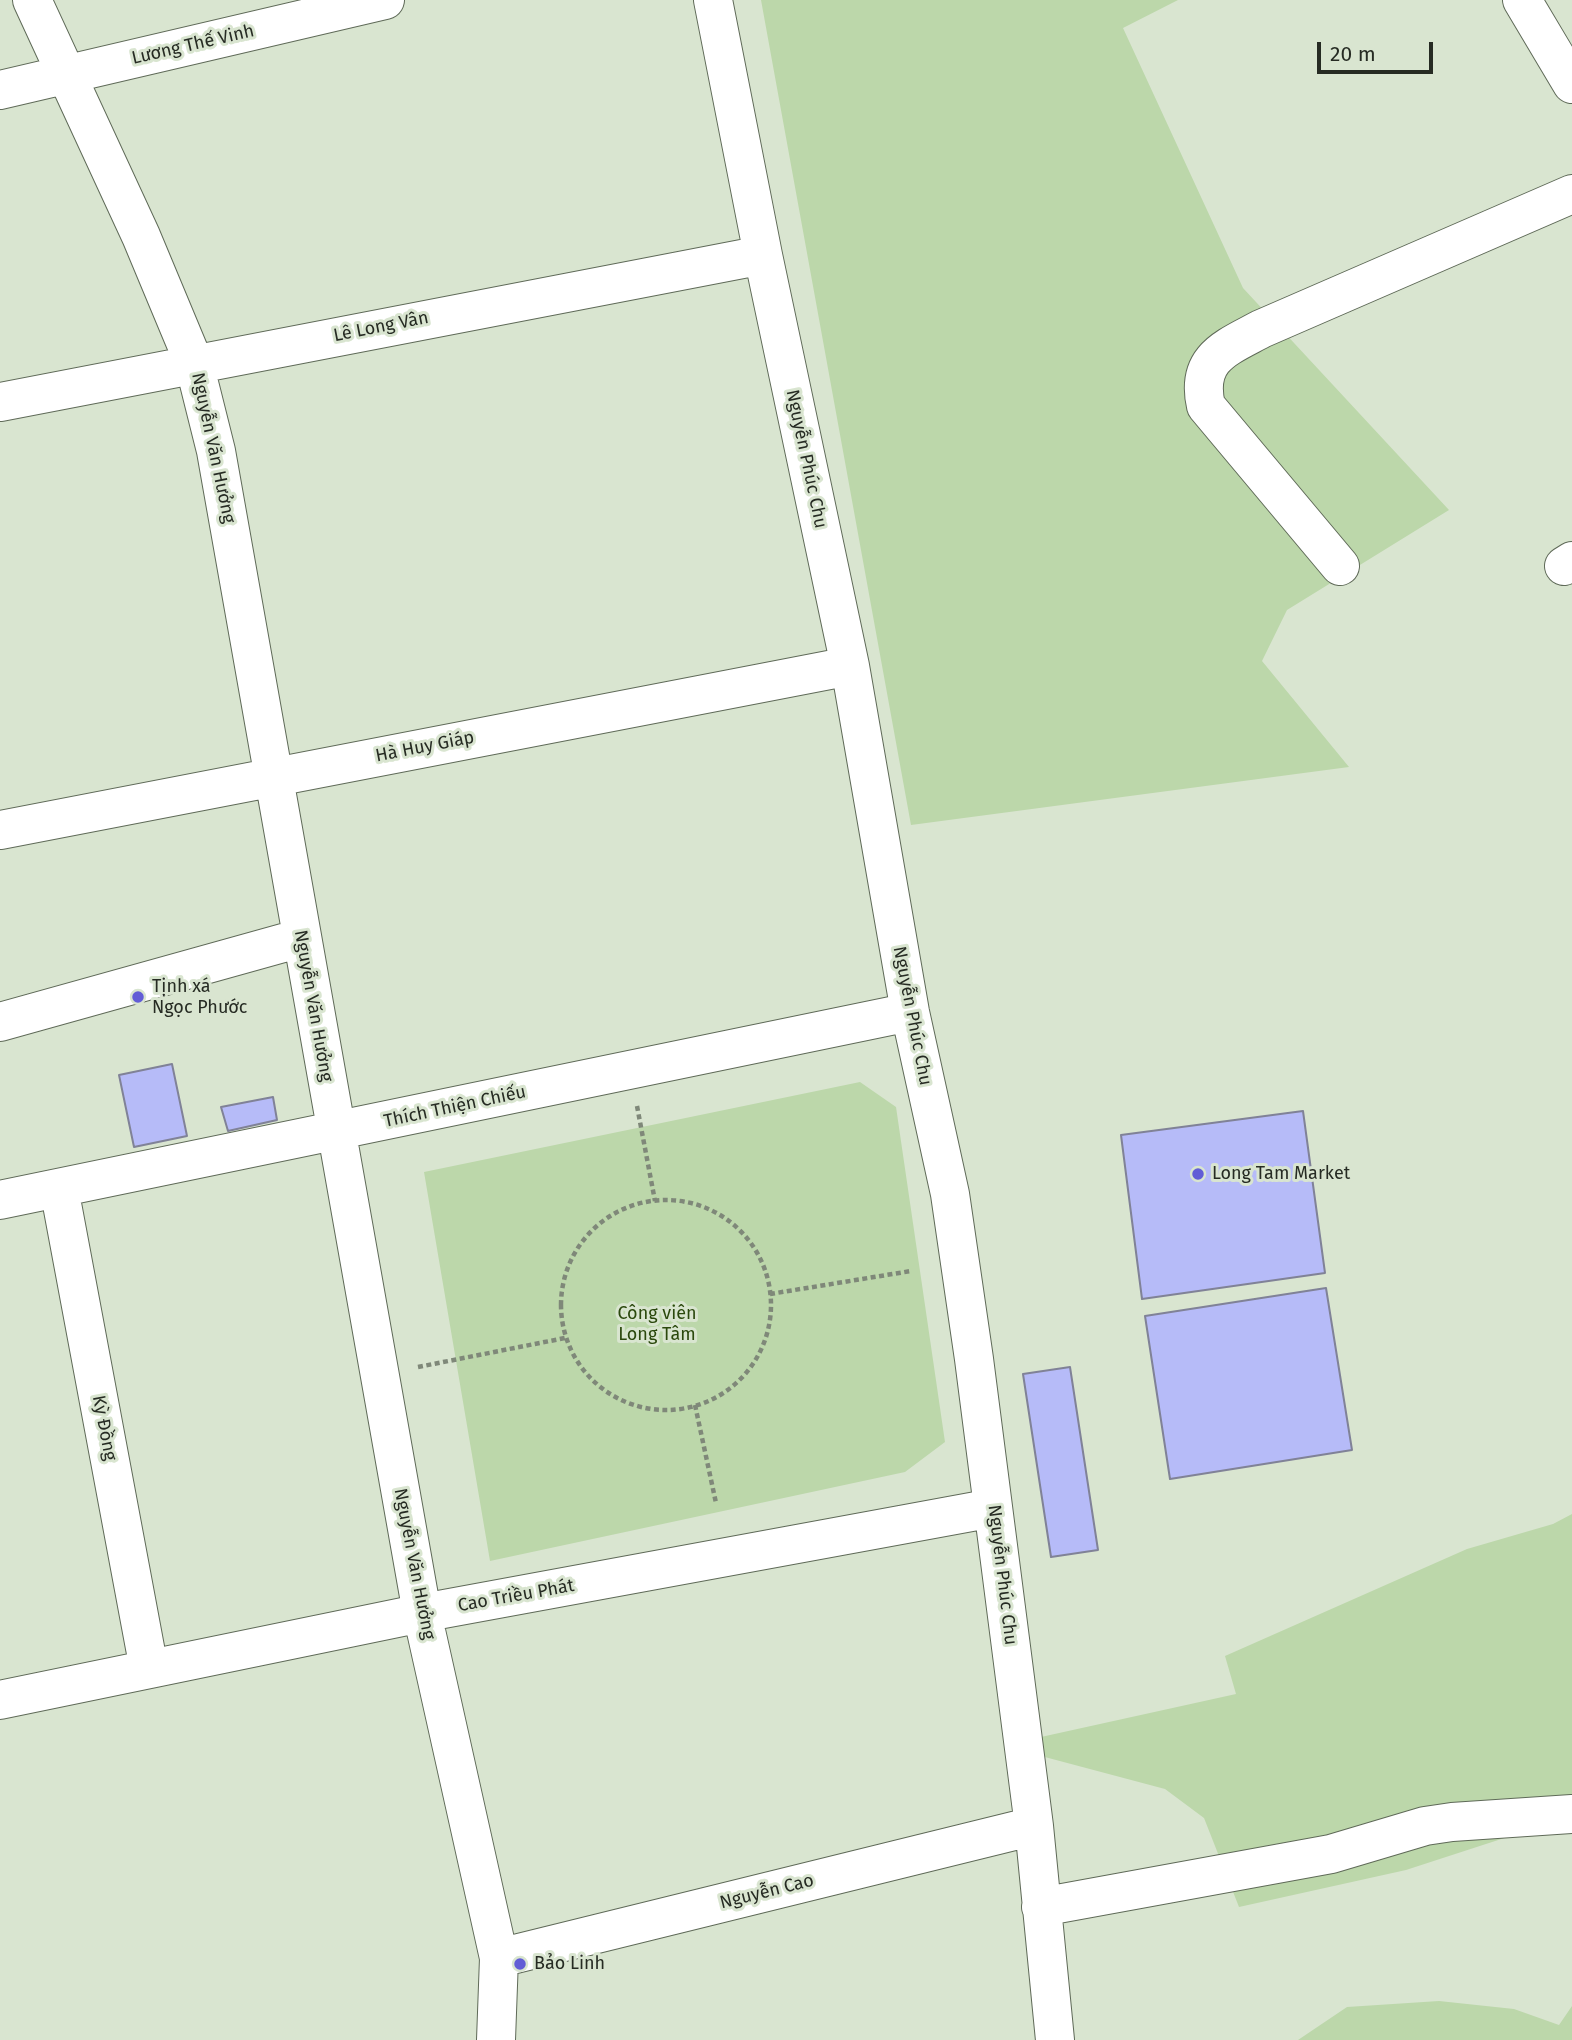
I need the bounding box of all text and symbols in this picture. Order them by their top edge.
street label: Lương Thế Vinh [130,20,256,70]
scale bar [1320,28,1436,72]
text: 20 m [1330,41,1376,67]
street label: Lê Long Vân [332,307,430,347]
street label: Nguyễn Văn Hưởng [186,371,240,525]
street label: Nguyễn Phúc Chu [781,388,831,530]
street label: Hà Huy Giáp [374,727,476,767]
street label: Nguyễn Văn Hưởng [289,929,337,1083]
street label: Nguyễn Phúc Chu [888,945,936,1087]
place label: Tịnh xá Ngọc Phước [152,976,247,1018]
marker: Tịnh xá Ngọc Phước [130,989,146,1005]
street label: Thích Thiện Chiếu [382,1081,528,1133]
place label: Long Tam Market [1212,1163,1350,1185]
marker: Long Tam Market [1190,1166,1206,1182]
park label: Công viên Long Tâm [617,1303,697,1346]
street label: Kỳ Đồng [87,1393,121,1463]
street label: Nguyễn Văn Hưởng [389,1487,439,1641]
street label: Nguyễn Phúc Chu [983,1504,1021,1646]
street label: Cao Triều Phát [456,1575,576,1617]
street label: Nguyễn Cao [718,1870,816,1914]
place label: Bảo Linh [534,1953,605,1975]
marker: Bảo Linh [512,1956,528,1972]

